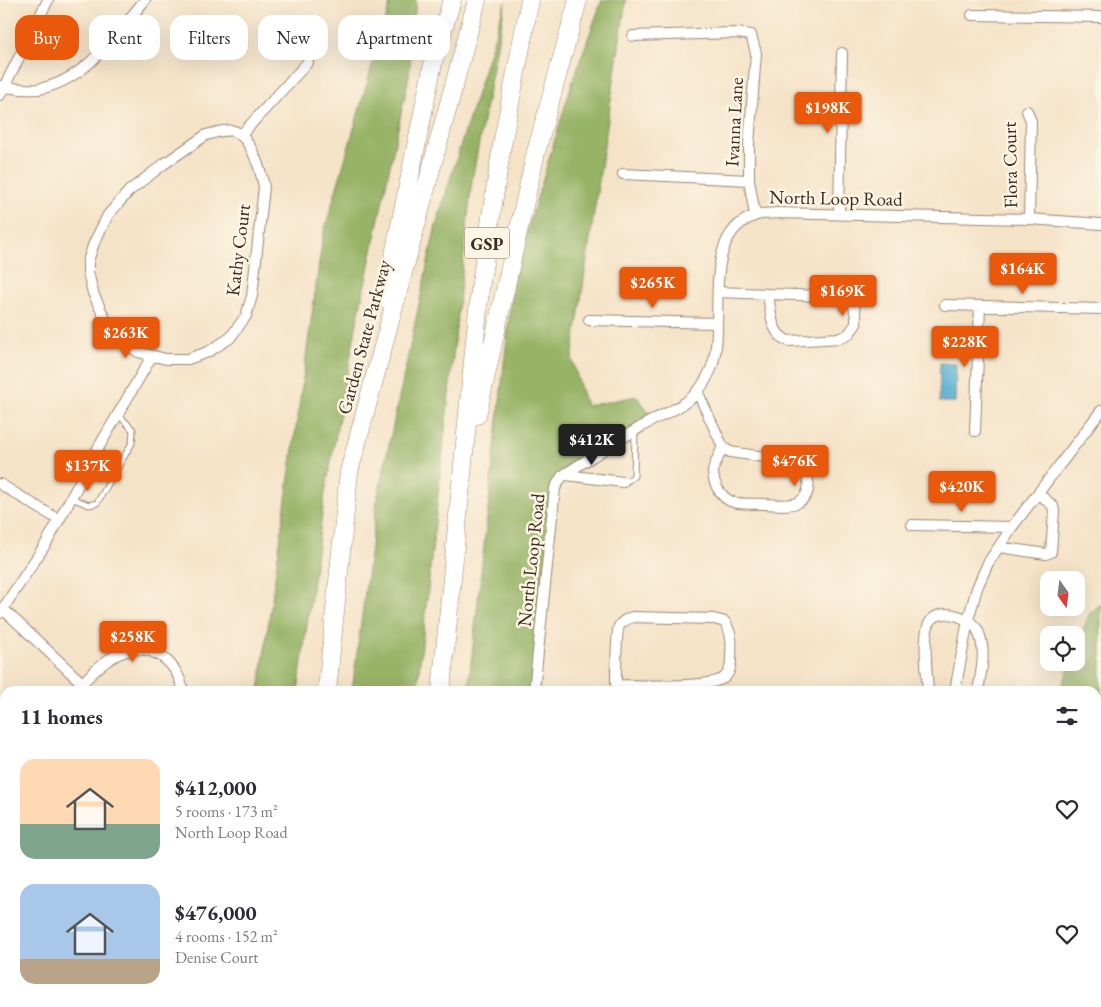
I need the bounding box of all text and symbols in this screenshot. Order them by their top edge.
chip: Buy [15,15,79,60]
chip: Rent [89,15,160,60]
chip: Filters [170,15,248,60]
chip: New [258,15,328,60]
chip: Apartment [338,15,450,60]
street label: Ivanna Lane [719,77,749,167]
pin: $198K [793,92,863,134]
text: $198K [806,97,850,118]
street label: Flora Court [997,121,1023,209]
street label: North Loop Road [769,184,903,212]
street label: Kathy Court [220,202,256,298]
road number: GSP [464,228,510,258]
pin: $164K [988,252,1058,295]
street label: Garden State Parkway [331,256,397,417]
text: $164K [1001,258,1045,279]
pin: $265K [618,266,688,309]
text: $265K [631,272,675,293]
pin: $169K [808,274,878,317]
text: $169K [821,280,865,301]
pin: $263K [91,316,161,359]
text: $263K [104,322,148,343]
pin: $228K [930,326,1000,368]
text: $228K [943,331,987,352]
pin: $412K [557,424,627,466]
text: $412K [570,429,614,450]
pin: $476K [760,444,830,487]
pin: $137K [53,450,123,492]
text: $476K [773,450,817,471]
text: $137K [66,455,110,476]
pin: $420K [927,470,997,513]
text: $420K [940,476,984,497]
street label: North Loop Road [512,492,550,628]
north arrow [1040,571,1085,616]
map controls [1040,571,1085,671]
pin: $258K [98,620,168,663]
text: $258K [111,626,155,647]
button: locate [1040,626,1085,671]
icon: filters [1053,702,1081,730]
text: 11 homes [20,703,103,730]
text: $412,000 [175,774,257,801]
icon: home [60,779,120,839]
icon: heart [1053,795,1081,823]
text: 5 rooms · 173 m² [175,801,278,822]
text: North Loop Road [175,822,288,843]
text: $476,000 [175,899,257,926]
icon: home [60,904,120,964]
icon: heart [1053,920,1081,948]
text: 4 rooms · 152 m² [175,926,278,947]
text: Denise Court [175,947,258,968]

